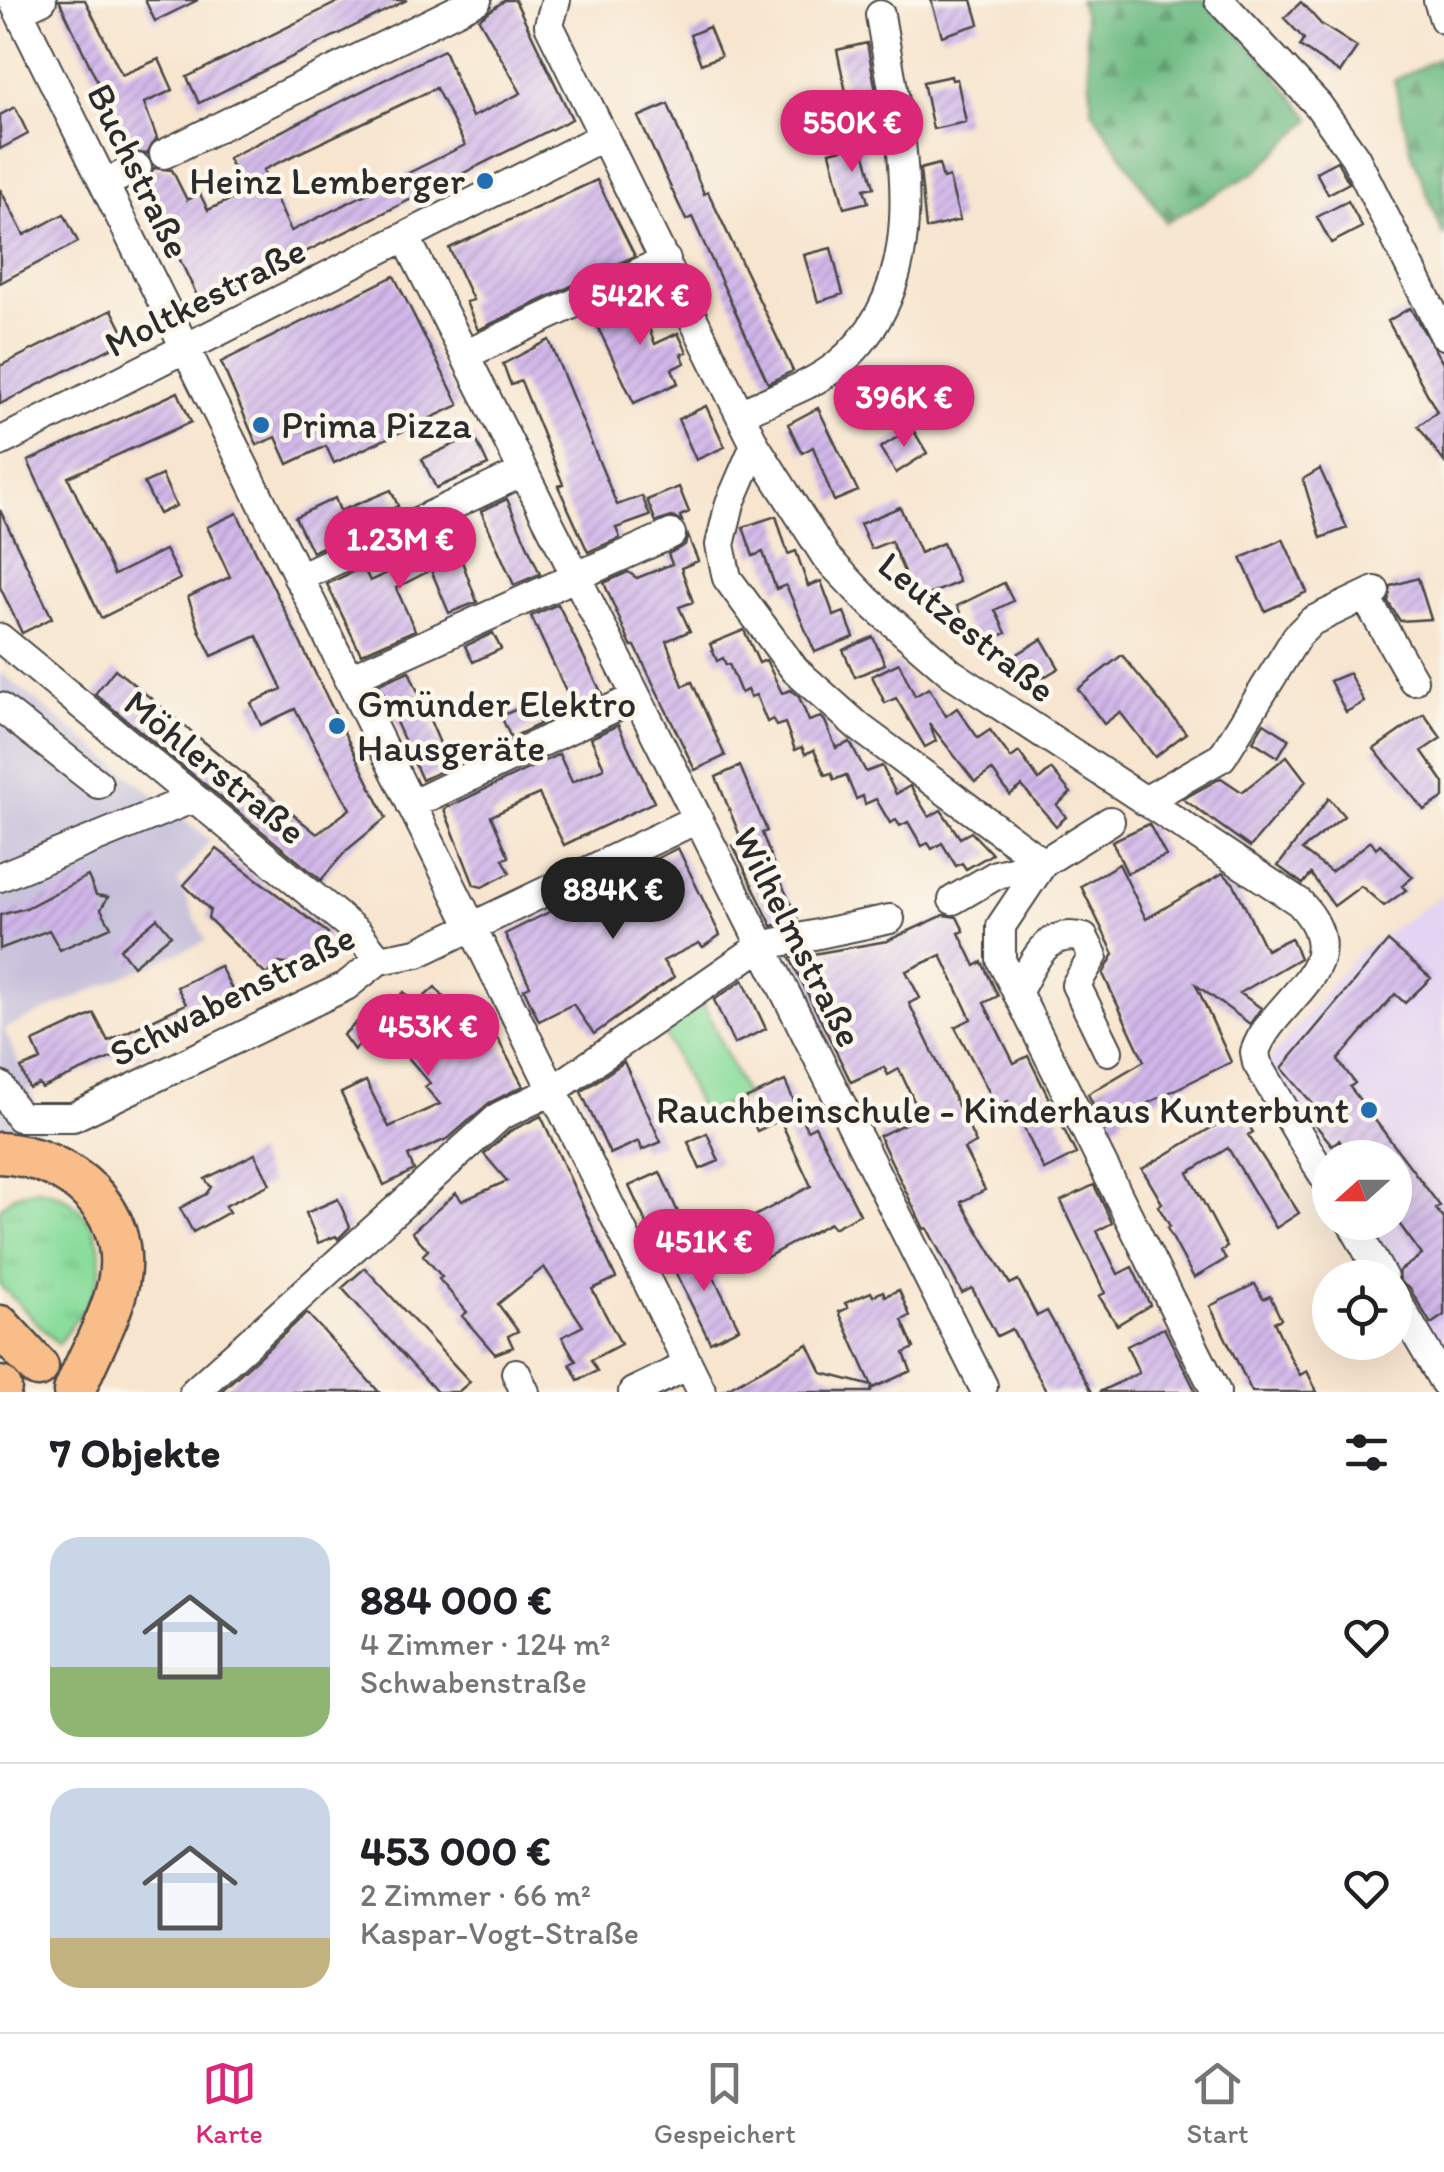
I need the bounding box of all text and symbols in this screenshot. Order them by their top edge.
street label: Buchstraße [77,76,201,266]
pin: 550K € [771,90,933,175]
text: 550K € [802,103,902,141]
place label: Heinz Lemberger [189,158,465,204]
marker: Heinz Lemberger [474,170,496,192]
street label: Moltkestraße [97,227,313,367]
pin: 542K € [559,263,721,348]
text: 542K € [591,276,689,314]
pin: 396K € [823,365,985,450]
text: 396K € [855,378,953,416]
place label: Prima Pizza [281,402,472,448]
marker: Prima Pizza [250,414,272,436]
pin: 1.23M € [308,507,492,592]
text: 1.23M € [346,520,454,558]
street label: Leutzestraße [869,542,1065,712]
street label: Möhlerstraße [115,680,315,854]
place label: Gmünder Elektro Hausgeräte [357,681,636,771]
marker: Gmünder Elektro Hausgeräte [326,715,348,737]
street label: Wilhelmstraße [723,819,873,1055]
pin: 884K € [532,857,694,942]
text: 884K € [563,870,663,908]
street label: Schwabenstraße [102,913,362,1077]
pin: 453K € [347,994,509,1079]
text: 453K € [378,1007,478,1045]
place label: Rauchbeinschule - Kinderhaus Kunterbunt [656,1087,1349,1133]
marker: Rauchbeinschule - Kinderhaus Kunterbunt [1358,1099,1380,1121]
north arrow [1312,1140,1412,1240]
map controls [1312,1140,1412,1360]
pin: 451K € [623,1209,785,1294]
text: 451K € [656,1222,752,1260]
button: locate [1312,1260,1412,1360]
icon: filters [1339,1425,1394,1480]
text: 7 Objekte [50,1427,220,1478]
text: 884 000 € [360,1574,552,1625]
icon: home [130,1577,250,1697]
icon: heart [1339,1610,1394,1665]
text: 4 Zimmer · 124 m² [360,1625,611,1663]
text: Schwabenstraße [360,1663,587,1701]
text: 453 000 € [360,1825,551,1876]
icon: home [130,1828,250,1948]
icon: heart [1339,1861,1394,1916]
text: 2 Zimmer · 66 m² [360,1876,591,1914]
text: Kaspar-Vogt-Straße [360,1914,639,1952]
tab: Karte [195,2056,263,2150]
tab: Gespeichert [654,2056,796,2150]
tab: Start [1187,2056,1249,2150]

